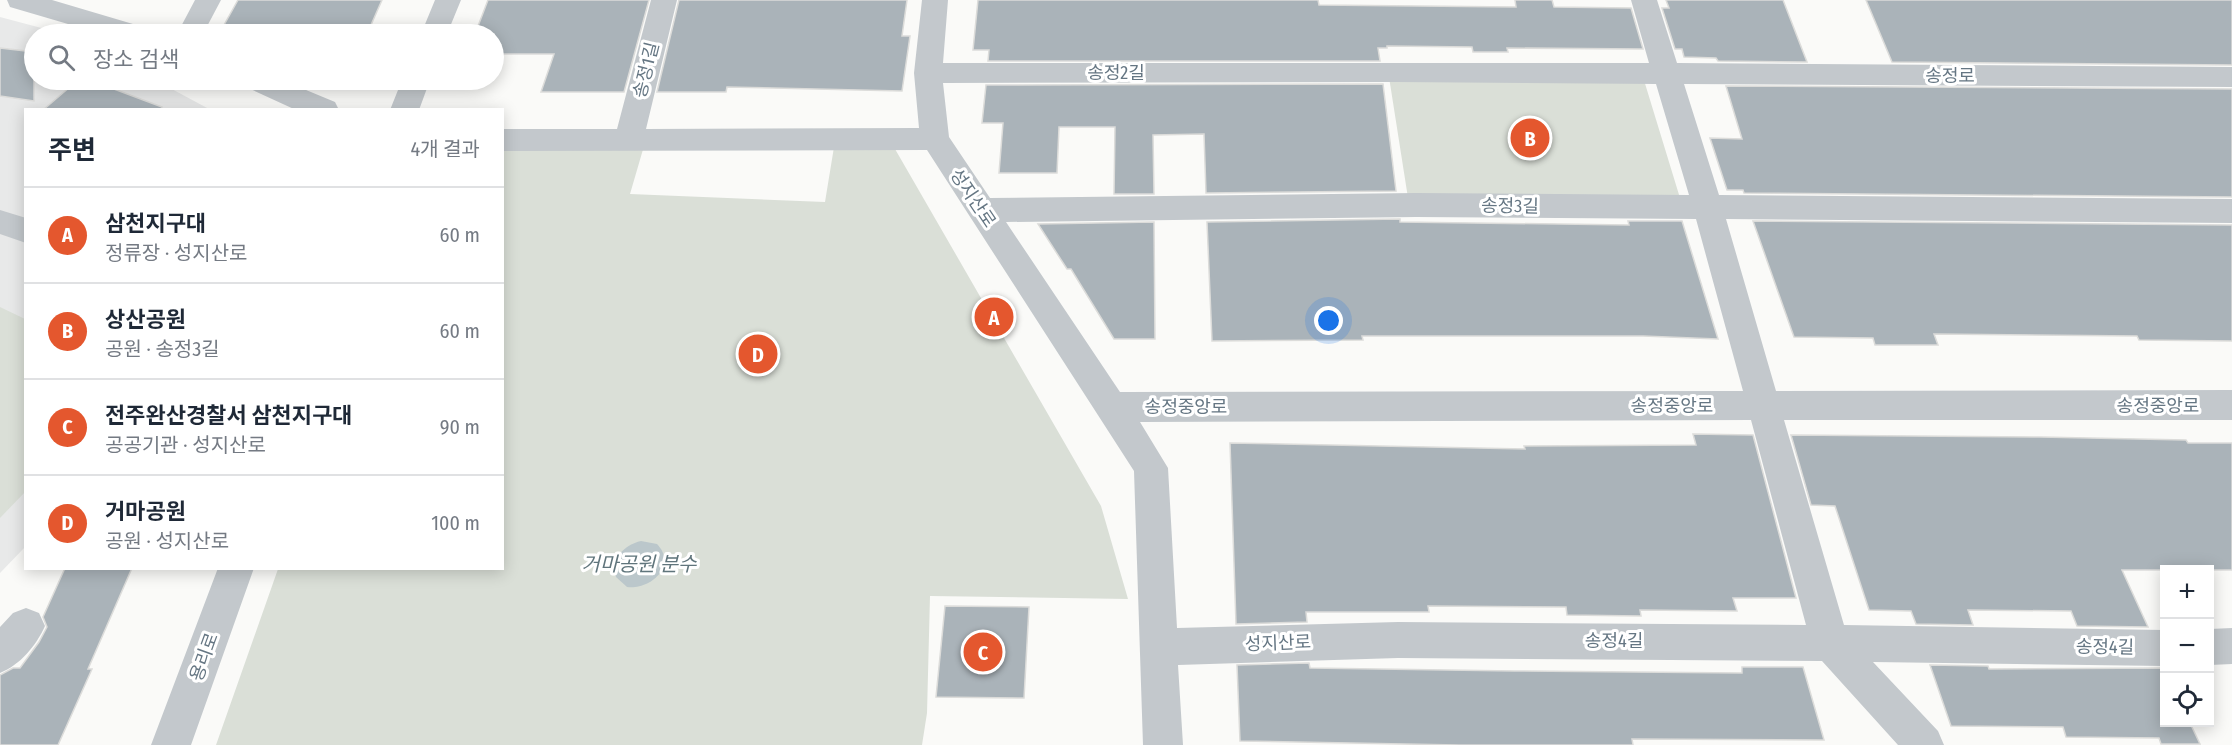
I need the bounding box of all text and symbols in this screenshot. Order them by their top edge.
search box [24,24,504,90]
street label: 송정1길 [628,40,664,100]
icon: search [45,41,78,74]
text: 장소 검색 [93,46,179,73]
street label: 송정2길 [1087,62,1145,84]
street label: 송정로 [1925,65,1975,87]
pin: B [1510,116,1550,160]
text: 주변 [48,135,96,166]
text: 4개 결과 [410,137,480,161]
street label: 성지산로 [945,164,1001,232]
street label: 송정3길 [1481,194,1539,218]
text: 삼천지구대 [105,210,206,237]
text: A [62,223,73,247]
text: 60 m [440,223,480,247]
text: 정류장 · 성지산로 [105,241,247,265]
pin: A [974,294,1014,340]
text: 상산공원 [105,306,186,333]
your location [1314,306,1343,335]
text: B [62,319,73,343]
text: 60 m [440,319,480,343]
pin: D [738,332,777,376]
text: 공원 · 송정3길 [105,337,220,361]
street label: 송정중앙로 [1631,395,1713,417]
street label: 송정중앙로 [2117,395,2199,417]
street label: 송정중앙로 [1145,396,1227,418]
text: 전주완산경찰서 삼천지구대 [105,402,352,429]
text: C [62,415,73,439]
text: 90 m [440,415,480,439]
text: 공공기관 · 성지산로 [105,433,266,457]
text: 거마공원 [105,498,186,525]
text: D [62,511,73,535]
text: 100 m [431,511,480,535]
text: 공원 · 성지산로 [105,529,229,553]
water label: 거마공원 분수 [582,552,697,576]
map controls [2160,565,2214,727]
button: + [2160,565,2214,619]
button: − [2160,619,2214,673]
street label: 용리로 [185,630,223,684]
pin: C [964,630,1002,674]
street label: 송정4길 [1585,630,1643,652]
street label: 성지산로 [1245,631,1311,655]
street label: 송정4길 [2076,635,2134,659]
button: locate [2160,673,2214,727]

